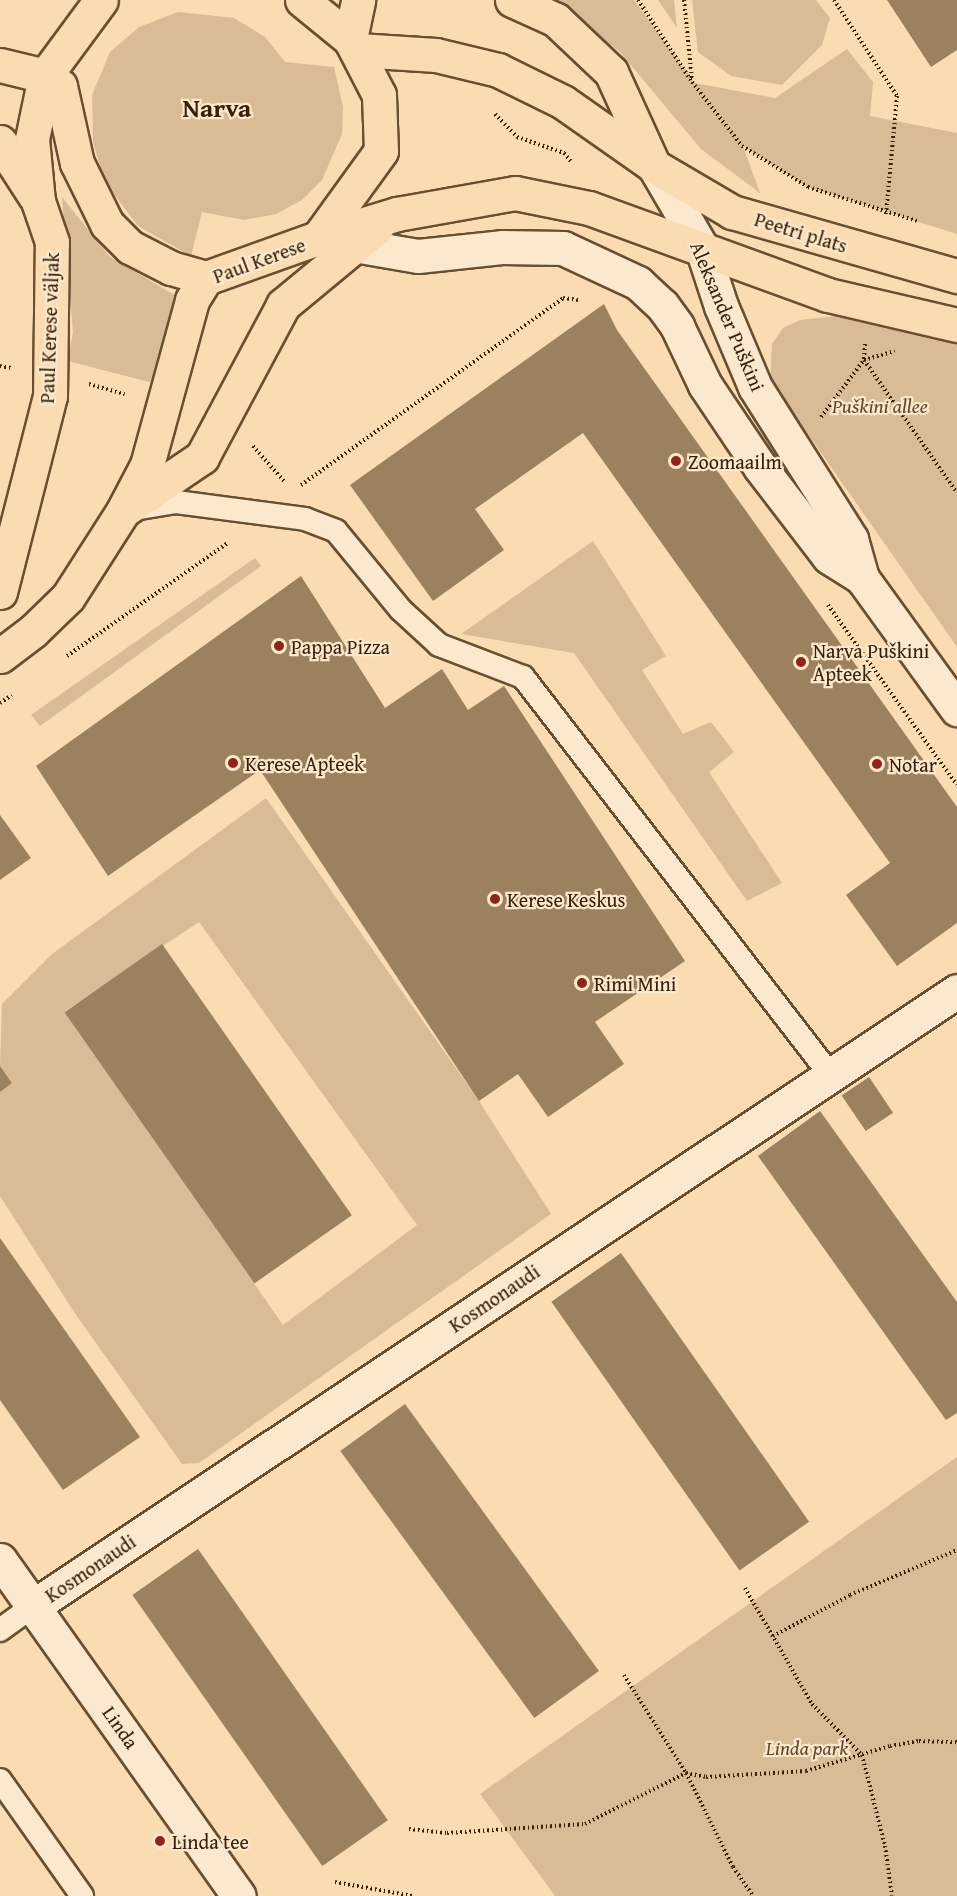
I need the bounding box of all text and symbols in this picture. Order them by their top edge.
district label: Narva [183,92,251,124]
street label: Peetri plats [752,207,850,257]
street label: Paul Kerese [209,232,309,288]
street label: Aleksander Puškini [686,237,770,395]
street label: Paul Kerese väljak [34,252,64,404]
park label: Puškini allee [832,393,928,417]
place label: Zoomaailm [688,449,782,473]
marker: Zoomaailm [669,454,683,468]
place label: Pappa Pizza [291,634,390,658]
place label: Narva Puškini Apteek [813,638,929,685]
marker: Pappa Pizza [272,639,286,653]
marker: Narva Puškini Apteek [794,655,808,669]
place label: Kerese Apteek [245,751,364,775]
place label: Notar [889,752,937,776]
marker: Kerese Apteek [226,756,240,770]
marker: Notar [870,757,884,771]
place label: Kerese Keskus [507,887,625,911]
marker: Kerese Keskus [488,892,502,906]
place label: Rimi Mini [594,971,676,995]
marker: Rimi Mini [575,976,589,990]
street label: Kosmonaudi [444,1259,544,1337]
street label: Kosmonaudi [40,1529,140,1607]
street label: Linda [98,1701,144,1753]
park label: Linda park [766,1735,848,1759]
place label: Linda tee [172,1829,249,1853]
marker: Linda tee [153,1834,167,1848]

